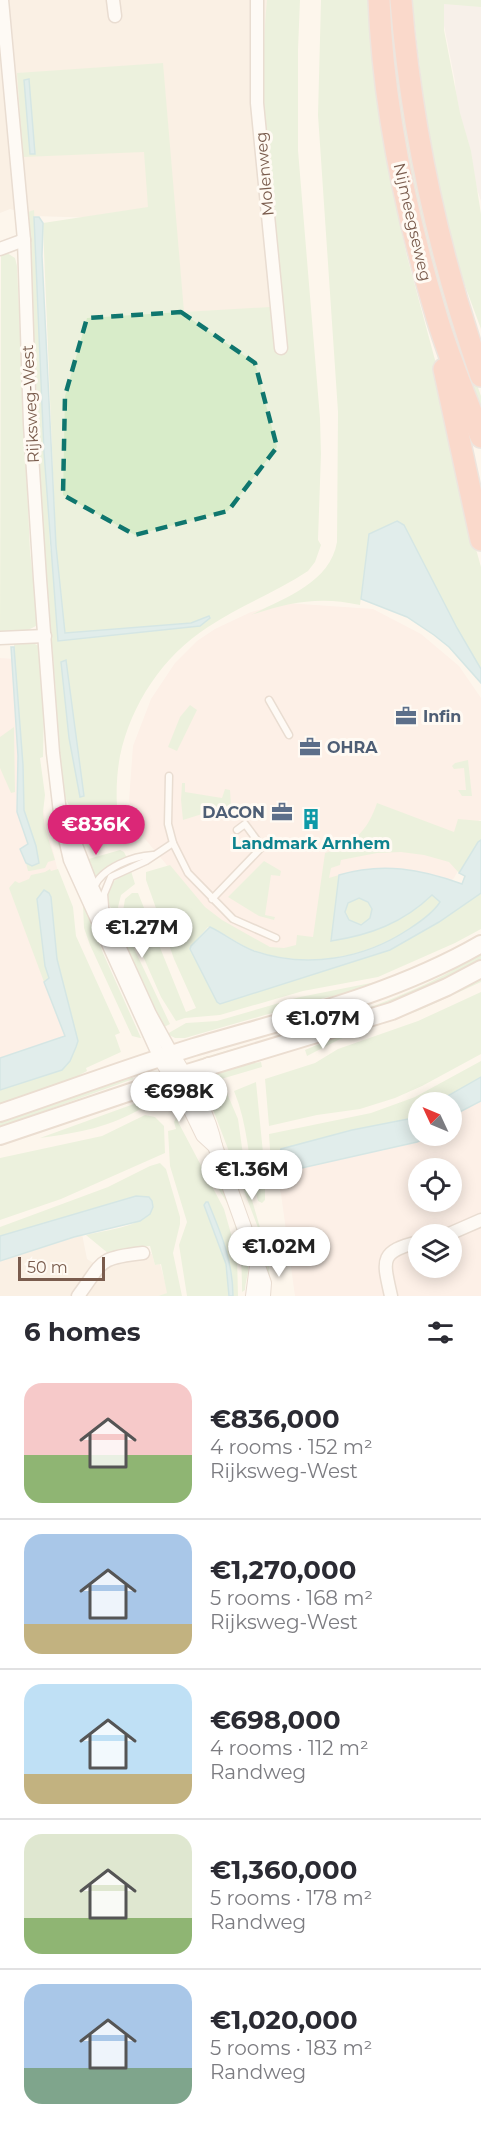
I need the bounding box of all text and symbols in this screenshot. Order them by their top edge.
street label: Molenweg [251,131,278,217]
street label: Nijmeegseweg [390,161,435,283]
street label: Rijksweg-West [18,344,43,464]
office icon: Infin [394,704,418,728]
place label: Infin [423,707,461,726]
office icon: OHRA [298,735,322,759]
place label: OHRA [327,738,378,757]
office icon: DACON [270,800,294,824]
place label: DACON [202,803,265,822]
pin: €836K [54,805,138,856]
building icon: Landmark Arnhem [299,807,323,831]
text: €836K [62,812,130,836]
place label: Landmark Arnhem [232,834,390,853]
pin: €1.27M [93,908,191,959]
text: €1.27M [106,915,179,939]
pin: €1.07M [274,999,372,1050]
text: €1.07M [286,1006,360,1030]
pin: €698K [137,1072,221,1123]
text: €698K [144,1079,214,1103]
north arrow [408,1092,462,1146]
map controls [408,1092,462,1278]
pin: €1.36M [203,1150,301,1201]
text: €1.36M [215,1157,289,1181]
button: locate [408,1158,462,1212]
button: layers [408,1224,462,1278]
pin: €1.02M [230,1227,328,1278]
text: €1.02M [242,1234,316,1258]
scale bar [18,1254,105,1282]
text: 50 m [27,1258,68,1277]
text: 6 homes [24,1316,141,1348]
icon: filters [424,1316,457,1349]
text: €836,000 [210,1403,340,1435]
icon: home [72,1407,144,1479]
text: 4 rooms · 152 m² [210,1435,373,1459]
text: Rijksweg-West [210,1459,358,1483]
text: €1,270,000 [210,1554,356,1586]
icon: home [72,1558,144,1630]
text: 5 rooms · 168 m² [210,1586,373,1610]
text: Rijksweg-West [210,1610,358,1634]
text: €698,000 [210,1704,341,1736]
icon: home [72,1708,144,1780]
text: 4 rooms · 112 m² [210,1736,369,1760]
text: Randweg [210,1760,306,1784]
text: €1,360,000 [210,1854,357,1886]
icon: home [72,1858,144,1930]
text: 5 rooms · 178 m² [210,1886,372,1910]
text: Randweg [210,1910,306,1934]
text: €1,020,000 [210,2004,358,2036]
icon: home [72,2008,144,2080]
text: 5 rooms · 183 m² [210,2036,372,2060]
text: Randweg [210,2060,306,2084]

